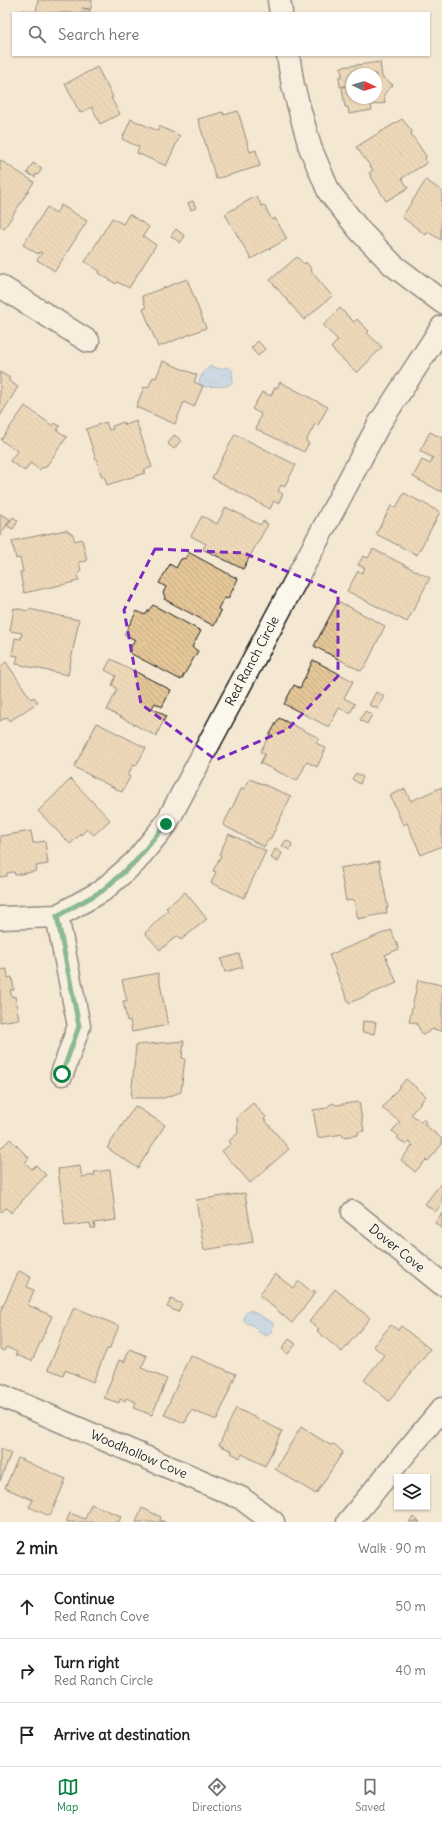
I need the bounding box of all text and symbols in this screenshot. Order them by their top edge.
search box [12,12,430,56]
icon: search [26,23,48,45]
text: Search here [58,25,139,44]
north arrow [346,68,382,104]
street label: Red Ranch Circle [221,613,283,709]
route end [157,815,175,833]
route start [53,1065,71,1083]
street label: Dover Cove [366,1220,428,1276]
street label: Woodhollow Cove [88,1426,190,1482]
map controls [394,1474,430,1510]
button: layers [394,1474,430,1510]
text: 2 min [16,1537,58,1559]
text: Walk · 90 m [358,1540,426,1557]
text: Continue [54,1589,115,1608]
icon: ahead [16,1596,38,1618]
text: 50 m [395,1598,426,1615]
text: Red Ranch Cove [54,1608,149,1625]
text: Turn right [54,1653,119,1672]
icon: right [16,1660,38,1682]
text: 40 m [395,1662,426,1679]
text: Red Ranch Circle [54,1672,153,1689]
icon: arrive [16,1724,38,1746]
text: Arrive at destination [54,1725,190,1744]
tab: Map [57,1776,79,1814]
tab: Directions [192,1776,242,1814]
tab: Saved [355,1776,385,1814]

